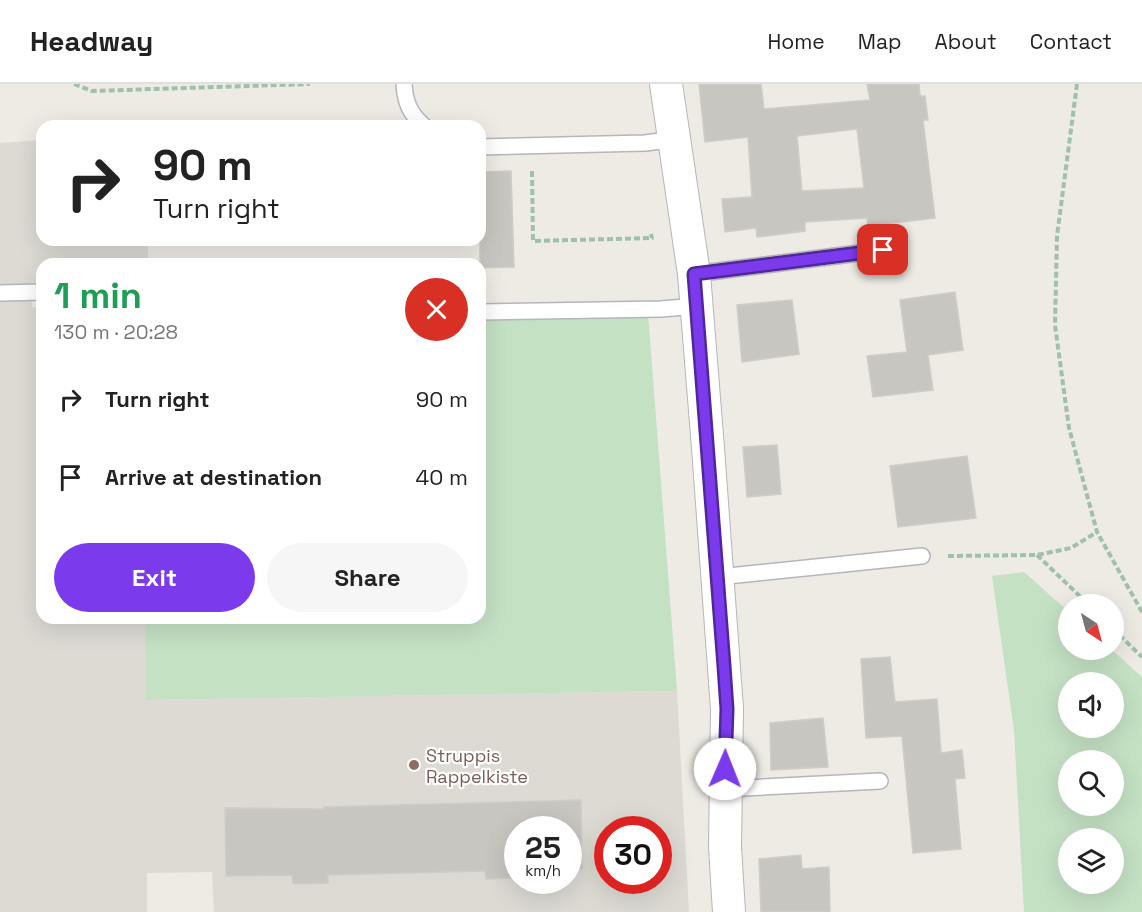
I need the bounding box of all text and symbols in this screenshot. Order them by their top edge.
text: Headway [30,23,153,59]
text: Home [767,28,825,55]
text: Map [858,28,902,55]
text: About [935,28,997,55]
text: Contact [1030,28,1112,55]
text: 90 m [153,139,253,192]
icon: right [54,144,132,222]
text: Turn right [153,191,280,226]
pin [857,224,908,275]
icon: arrive [866,233,899,266]
text: 1 min [54,273,142,319]
button: close [405,278,468,341]
text: 130 m · 20:28 [54,319,178,345]
icon: right [54,383,87,416]
text: Turn right [105,385,210,413]
text: 90 m [416,385,468,413]
icon: arrive [54,461,87,494]
text: Arrive at destination [105,463,322,491]
text: 40 m [416,463,468,491]
button: Exit [54,543,255,612]
button: Share [267,543,468,612]
north arrow [1058,594,1124,660]
map controls [1058,594,1124,894]
button: sound [1058,672,1124,738]
position arrow [693,737,757,801]
place label: Struppis Rappelkiste [426,744,528,788]
button: search [1058,750,1124,816]
marker: Struppis Rappelkiste [407,758,421,772]
speed limit sign: 30 [594,816,672,894]
text: 25 [525,828,561,867]
button: layers [1058,828,1124,894]
text: km/h [525,861,561,880]

